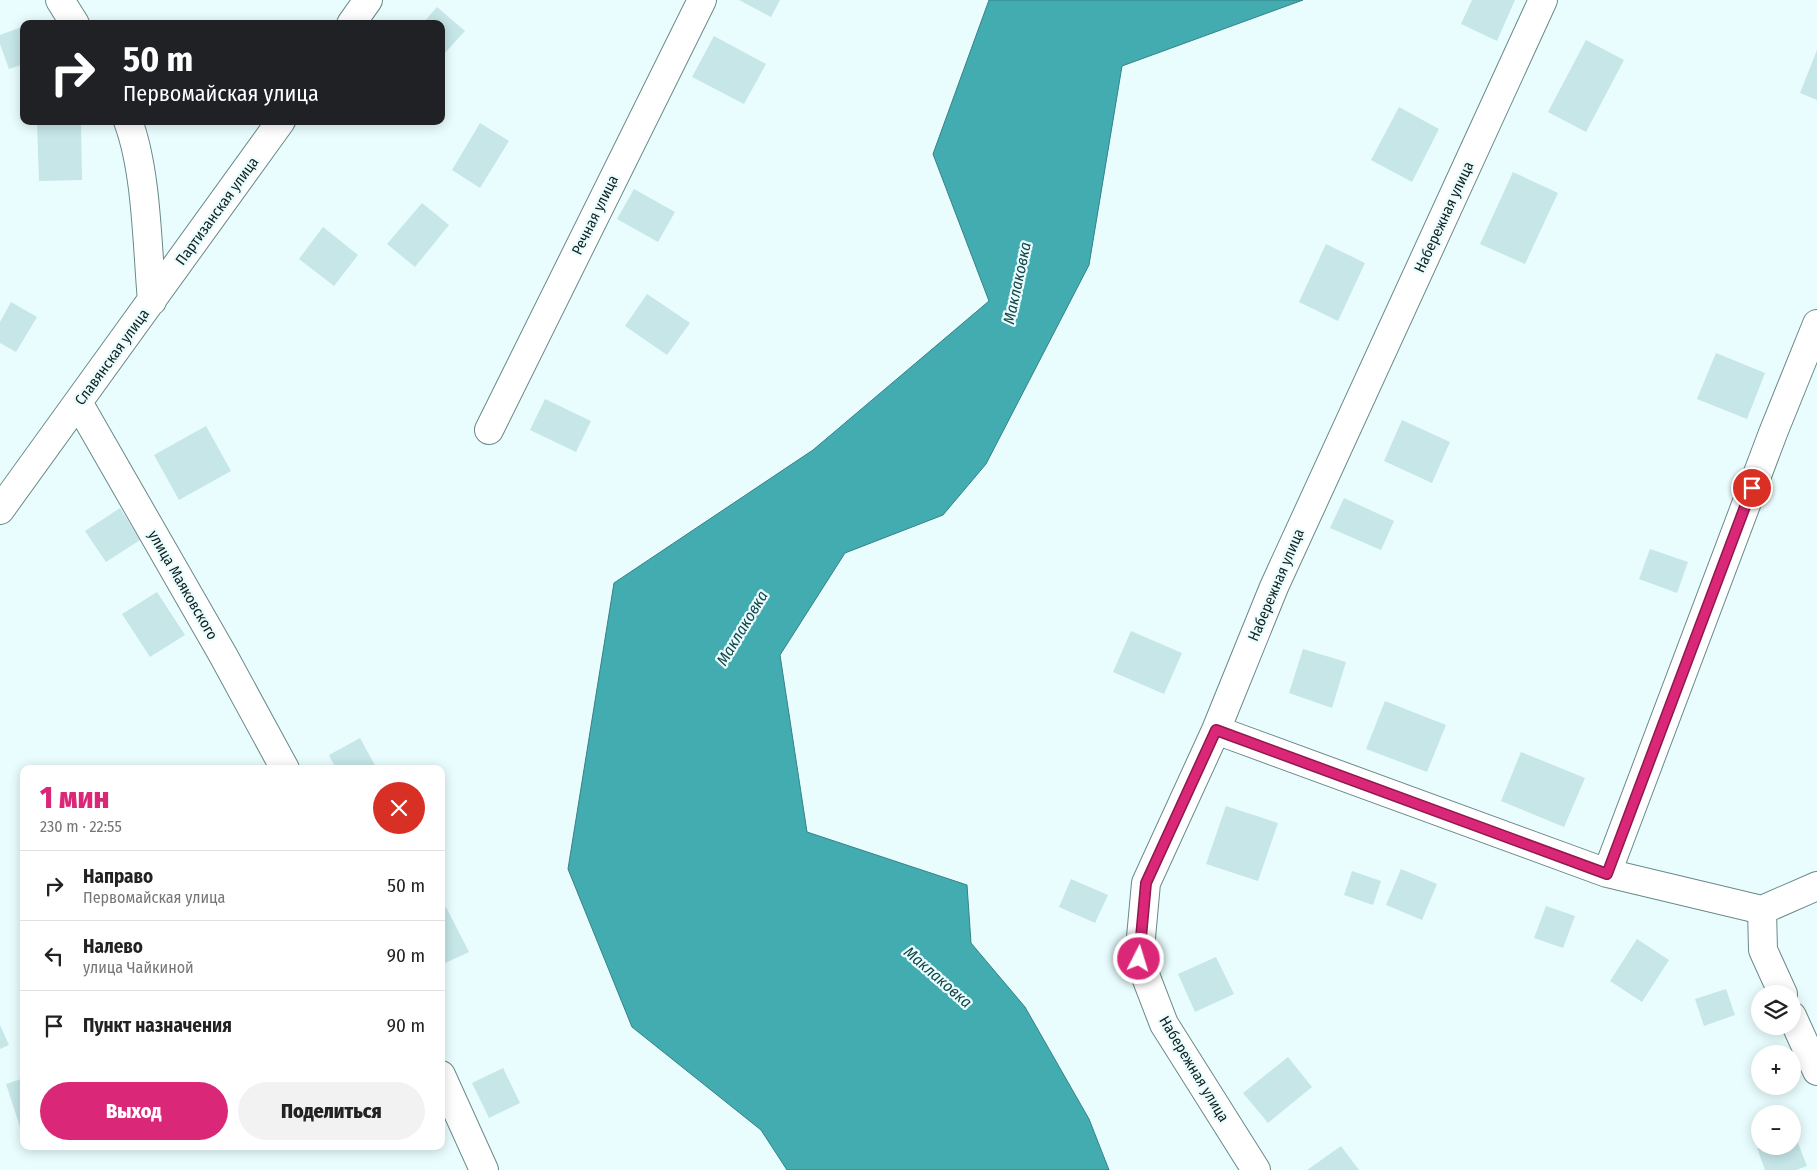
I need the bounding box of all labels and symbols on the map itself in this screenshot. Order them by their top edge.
street label: Партизанская улица [172,153,262,269]
street label: Набережная улица [1410,159,1478,275]
street label: Речная улица [568,172,622,258]
water label: Маклаковка [999,240,1035,326]
street label: Славянская улица [71,305,153,409]
pin [1731,467,1773,509]
street label: Набережная улица [1244,526,1308,644]
street label: улица Маяковского [144,527,222,643]
water label: Маклаковка [712,587,772,669]
position arrow [1112,932,1164,984]
water label: Маклаковка [900,942,976,1012]
street label: Набережная улица [1155,1013,1233,1125]

